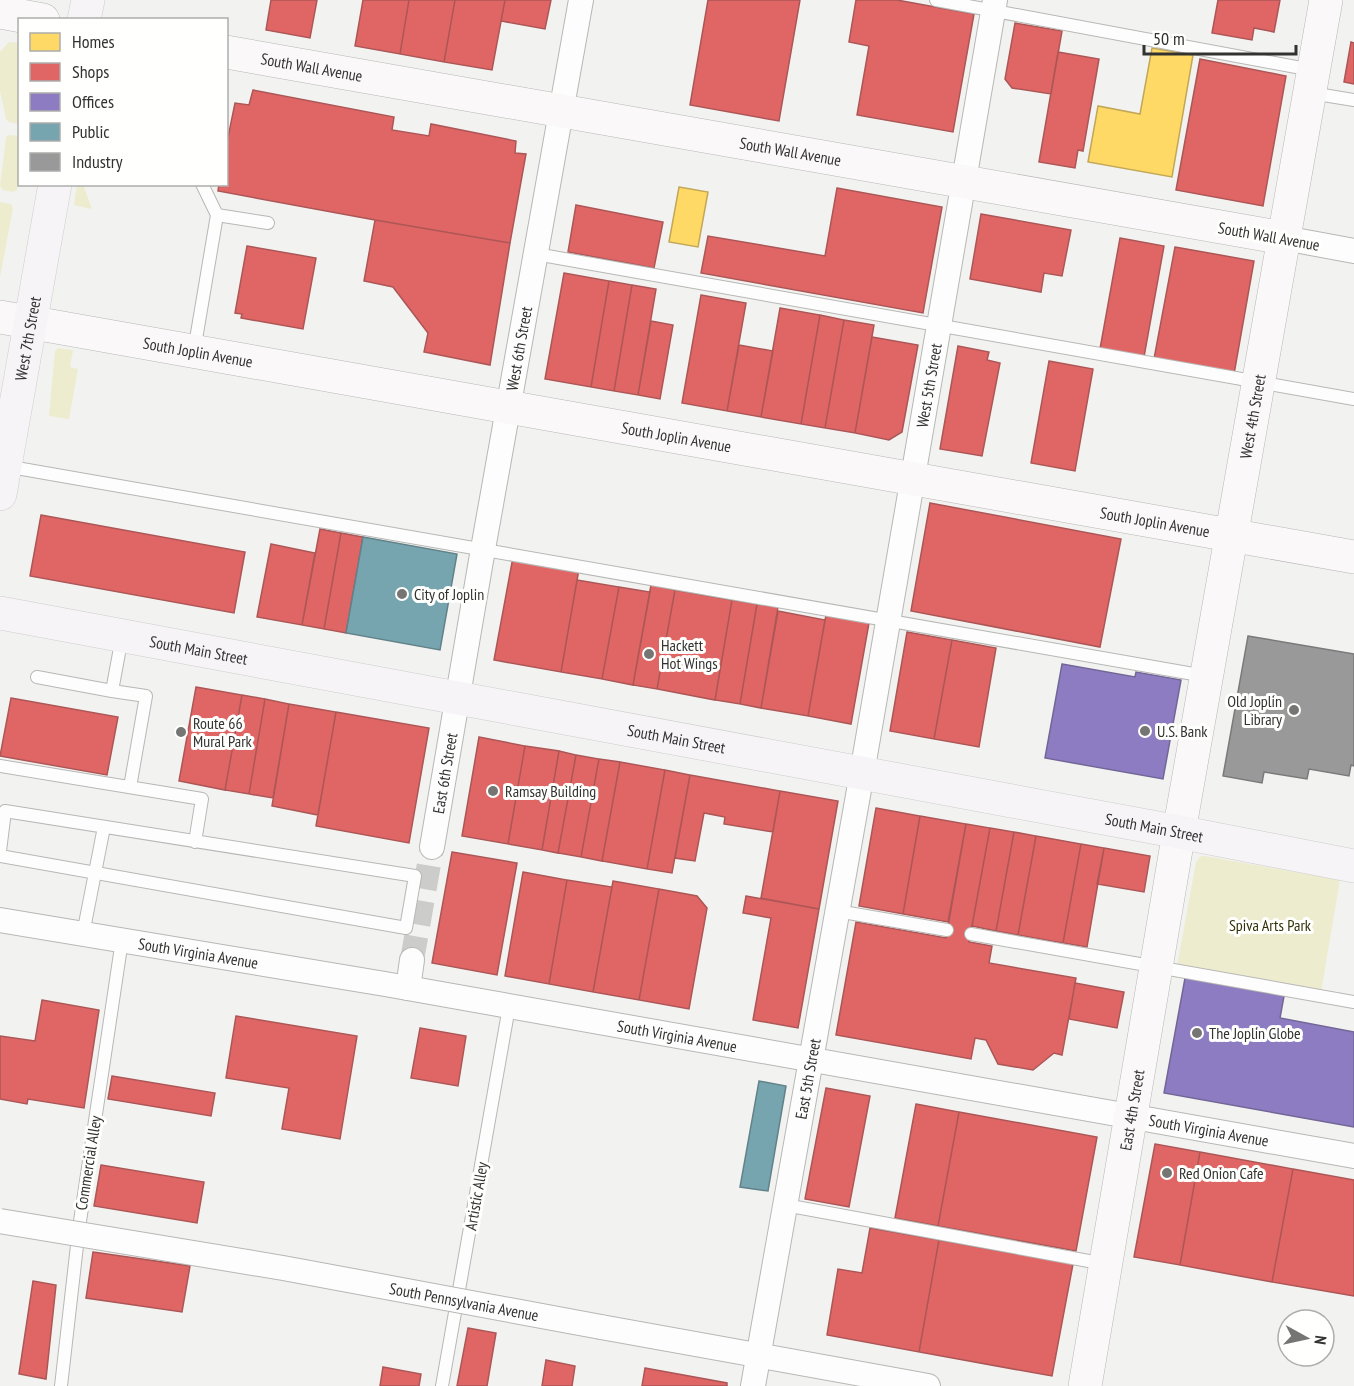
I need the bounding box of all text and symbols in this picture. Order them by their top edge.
legend [18,18,228,186]
scale bar [1144,18,1296,56]
text: 50 m [1153,27,1185,50]
text: Homes [72,30,115,53]
street label: South Wall Avenue [259,48,364,86]
text: Shops [72,60,109,83]
text: Offices [72,90,114,113]
text: Public [72,120,110,143]
street label: South Wall Avenue [738,132,843,170]
text: Industry [72,150,123,173]
street label: South Wall Avenue [1217,217,1321,255]
street label: West 7th Street [10,294,45,382]
street label: West 6th Street [501,304,536,392]
street label: South Joplin Avenue [141,333,254,372]
street label: West 5th Street [912,341,946,429]
street label: West 4th Street [1235,372,1270,460]
street label: South Joplin Avenue [620,417,733,456]
street label: South Joplin Avenue [1099,502,1211,541]
place label: City of Joplin [414,584,484,604]
marker: City of Joplin [395,587,409,601]
street label: South Main Street [148,631,250,669]
place label: Hackett Hot Wings [661,635,718,673]
marker: Hackett Hot Wings [642,647,656,661]
place label: Old Joplin Library [1227,691,1282,729]
marker: Old Joplin Library [1287,703,1301,717]
place label: Route 66 Mural Park [193,713,253,751]
street label: South Main Street [626,720,728,758]
place label: U.S. Bank [1157,721,1208,741]
marker: U.S. Bank [1138,724,1152,738]
marker: Route 66 Mural Park [174,725,188,739]
street label: East 6th Street [428,731,462,815]
place label: Ramsay Building [505,781,596,801]
marker: Ramsay Building [486,784,500,798]
street label: South Main Street [1104,809,1206,847]
park label: Spiva Arts Park [1229,915,1312,935]
street label: South Virginia Avenue [137,933,260,973]
street label: South Virginia Avenue [616,1015,739,1056]
place label: The Joplin Globe [1209,1023,1301,1043]
marker: The Joplin Globe [1190,1026,1204,1040]
street label: East 5th Street [791,1036,825,1121]
street label: East 4th Street [1115,1067,1149,1152]
street label: South Virginia Avenue [1147,1110,1270,1151]
street label: Commercial Alley [71,1114,105,1212]
street label: Artistic Alley [460,1160,492,1232]
place label: Red Onion Cafe [1179,1163,1264,1183]
marker: Red Onion Cafe [1160,1166,1174,1180]
street label: South Pennsylvania Avenue [388,1278,540,1325]
north arrow [1276,1308,1336,1368]
text: N [1310,1334,1331,1346]

